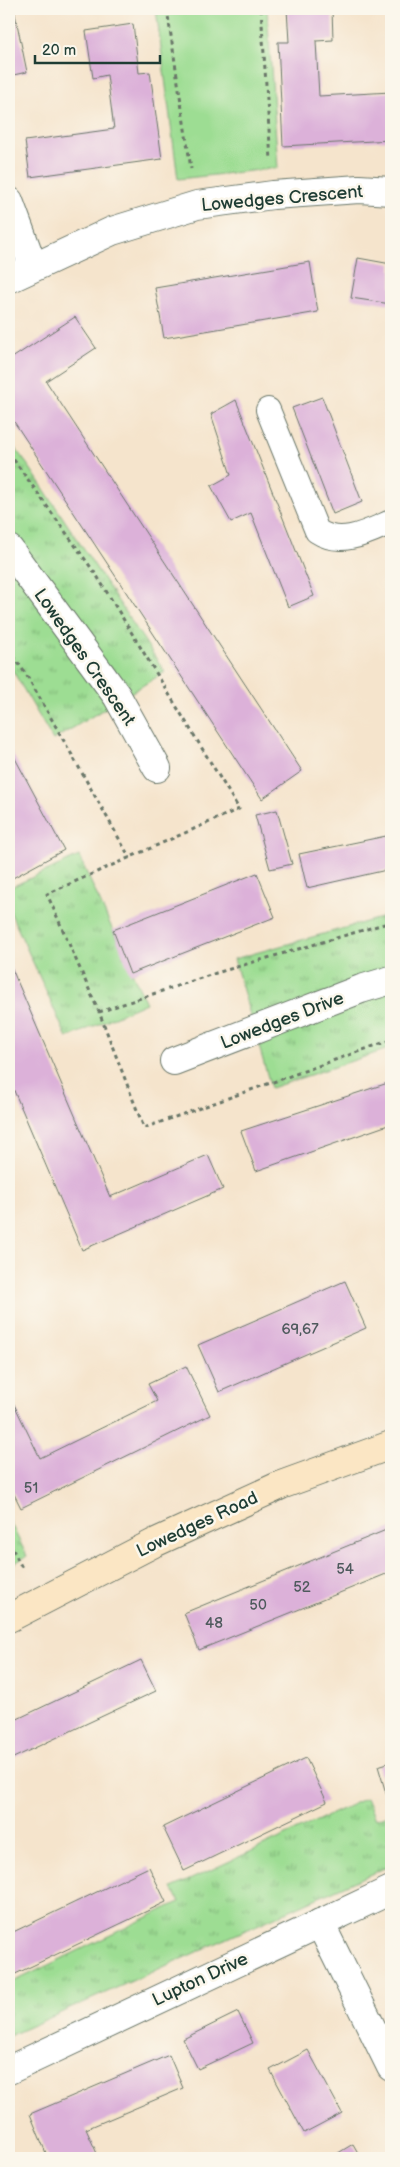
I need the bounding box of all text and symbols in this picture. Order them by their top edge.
scale bar [35,32,160,64]
text: 20 m [42,41,76,60]
street label: Lowedges Crescent [200,181,364,216]
street label: Lowedges Crescent [29,585,140,730]
street label: Lowedges Drive [218,987,347,1054]
house number: 69,67 [281,1320,319,1339]
house number: 51 [24,1479,38,1498]
street label: Lowedges Road [133,1487,261,1562]
house number: 54 [336,1560,354,1579]
house number: 52 [293,1578,311,1597]
house number: 50 [249,1596,267,1615]
house number: 48 [205,1614,223,1633]
street label: Lupton Drive [149,1948,252,2011]

